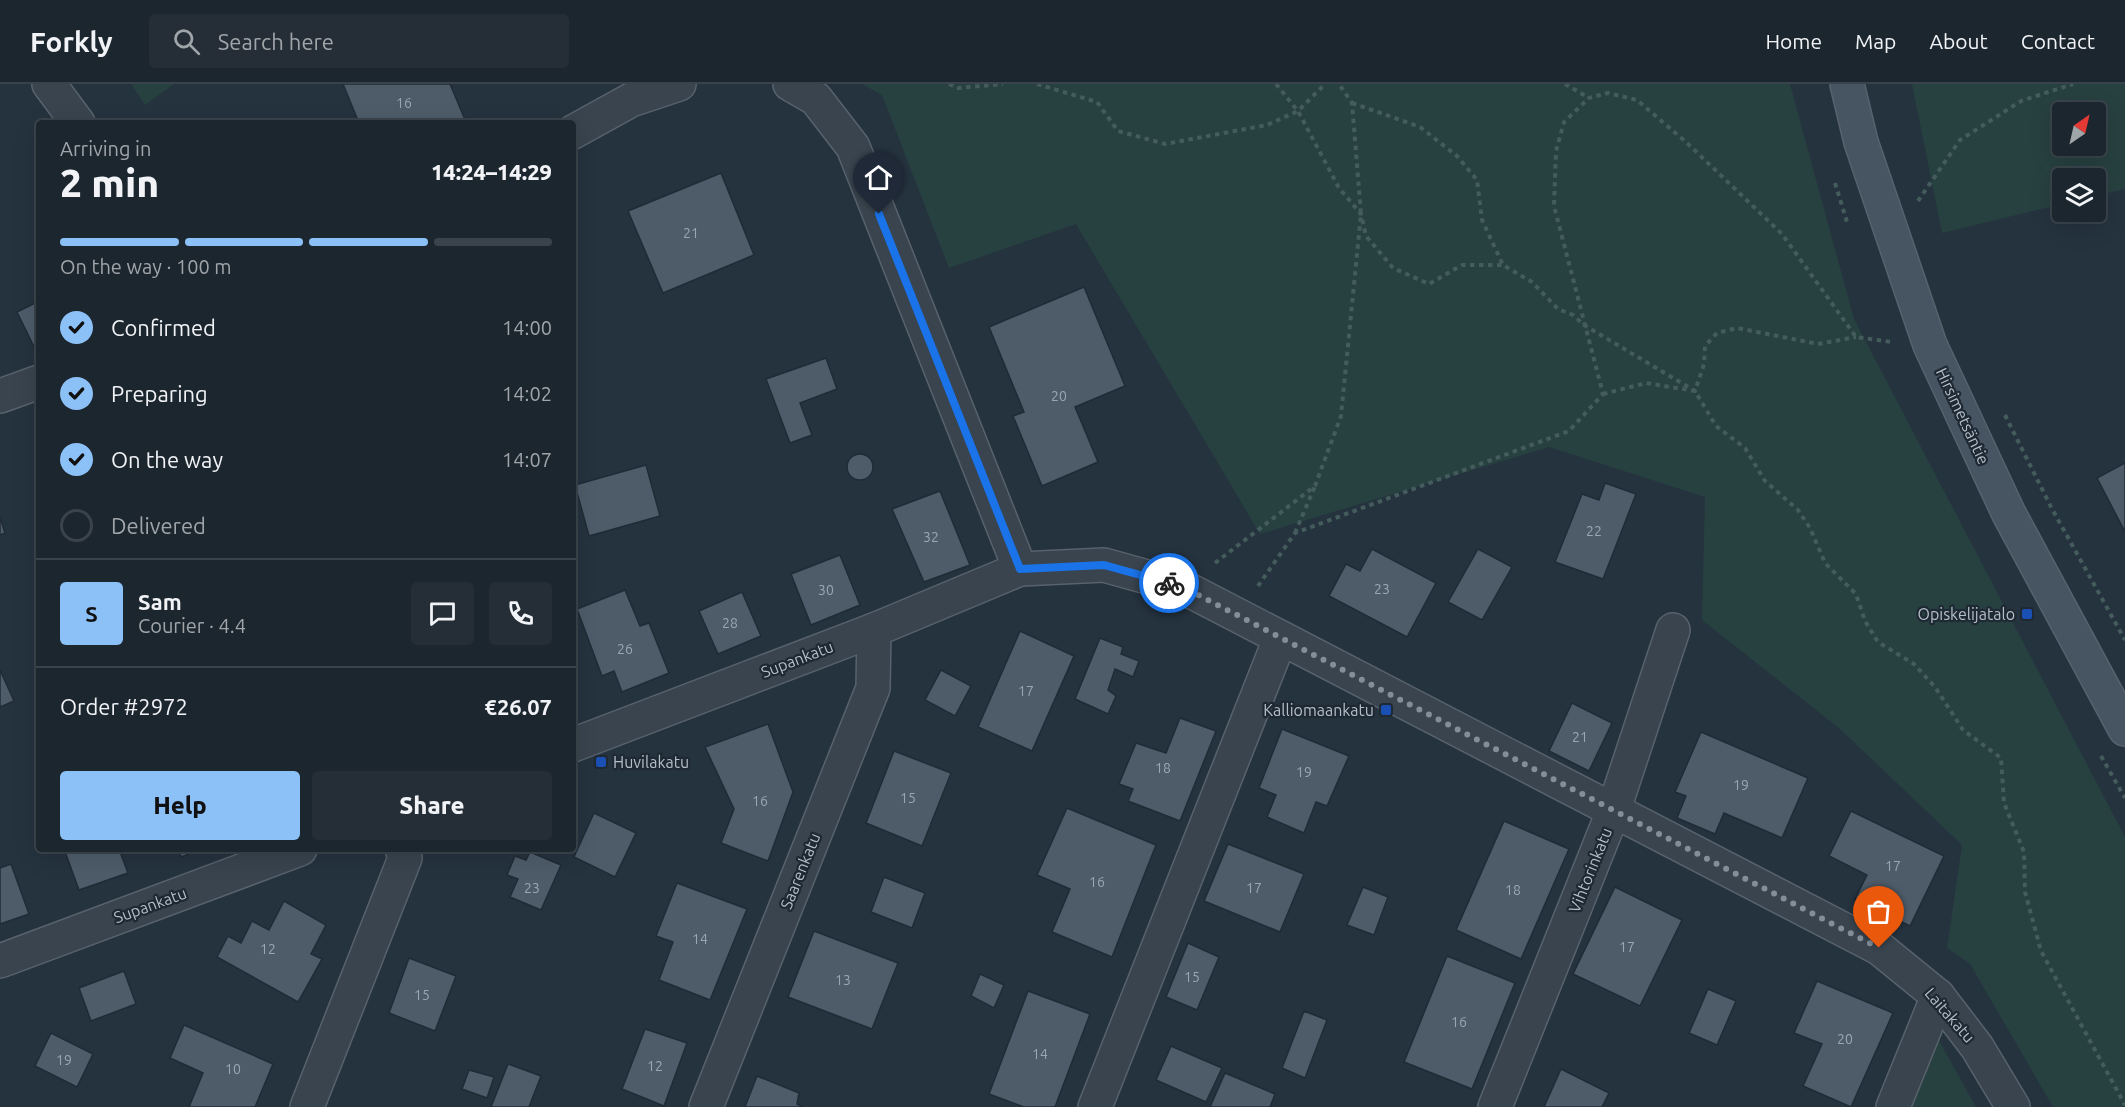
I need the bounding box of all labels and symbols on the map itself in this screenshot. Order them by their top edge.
house number: 16 [396,95,412,111]
north arrow [2052,102,2106,156]
pin [853,152,904,214]
house number: 21 [683,225,699,241]
street label: Hirsimetsäntie [1933,365,1993,467]
house number: 20 [1051,388,1067,404]
house number: 22 [1586,523,1602,539]
house number: 32 [923,529,939,545]
courier [1139,553,1199,613]
house number: 23 [1374,581,1390,597]
house number: 30 [818,582,834,598]
place label: Opiskelijatalo [1918,605,2015,623]
marker: Opiskelijatalo [2020,607,2034,621]
house number: 28 [722,615,738,631]
street label: Supankatu [758,637,836,681]
house number: 26 [617,641,633,657]
house number: 17 [1018,683,1034,699]
place label: Kalliomaankatu [1263,701,1374,719]
marker: Kalliomaankatu [1379,703,1393,717]
house number: 21 [1572,729,1588,745]
place label: Huvilakatu [613,753,689,771]
marker: Huvilakatu [594,755,608,769]
house number: 18 [1155,760,1171,776]
house number: 19 [1296,764,1312,780]
house number: 19 [1733,777,1749,793]
house number: 15 [900,790,916,806]
house number: 16 [752,793,768,809]
street label: Vihtorinkatu [1565,825,1615,915]
street label: Saarenkatu [777,830,823,912]
house number: 17 [1885,858,1901,874]
house number: 16 [1089,874,1105,890]
house number: 23 [524,880,540,896]
house number: 17 [1246,880,1262,896]
house number: 18 [1505,882,1521,898]
street label: Supankatu [111,884,189,926]
pin [1853,886,1904,948]
house number: 14 [692,931,708,947]
house number: 17 [1619,939,1635,955]
house number: 12 [260,941,276,957]
house number: 15 [1184,969,1200,985]
house number: 13 [835,972,851,988]
street label: Laitakatu [1921,984,1979,1046]
house number: 15 [414,987,430,1003]
house number: 16 [1451,1014,1467,1030]
house number: 20 [1837,1031,1853,1047]
house number: 14 [1032,1046,1048,1062]
house number: 19 [56,1052,72,1068]
house number: 12 [647,1058,663,1074]
house number: 10 [225,1061,241,1077]

